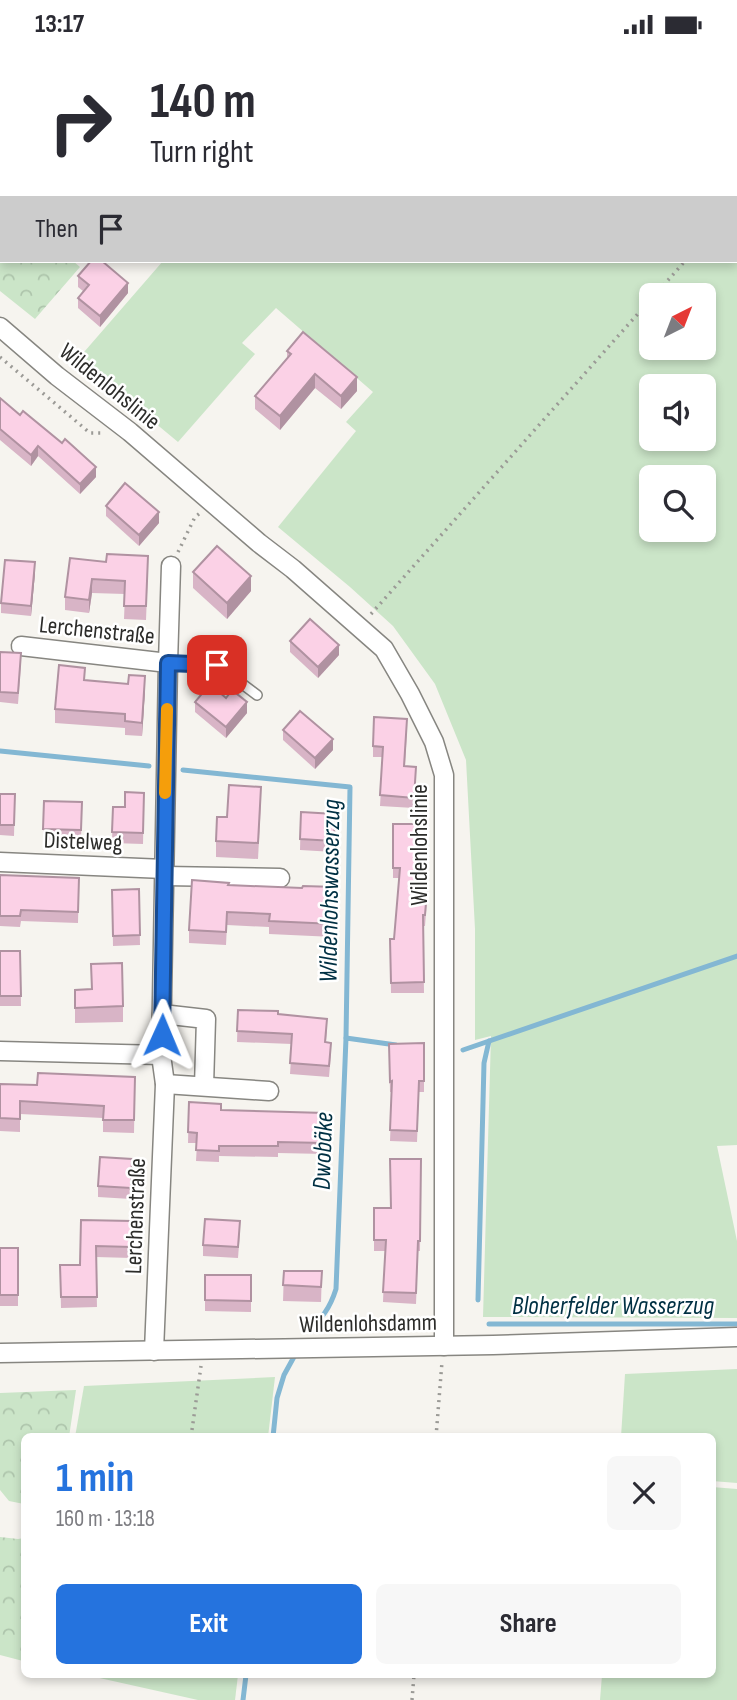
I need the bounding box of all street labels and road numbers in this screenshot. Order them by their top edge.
street label: Wildenlohslinie [53,337,166,436]
street label: Lerchenstraße [38,610,156,651]
street label: Wildenlohslinie [405,784,434,906]
street label: Distelweg [43,826,123,857]
street label: Lerchenstraße [119,1158,152,1274]
street label: Wildenlohsdamm [299,1308,437,1339]

